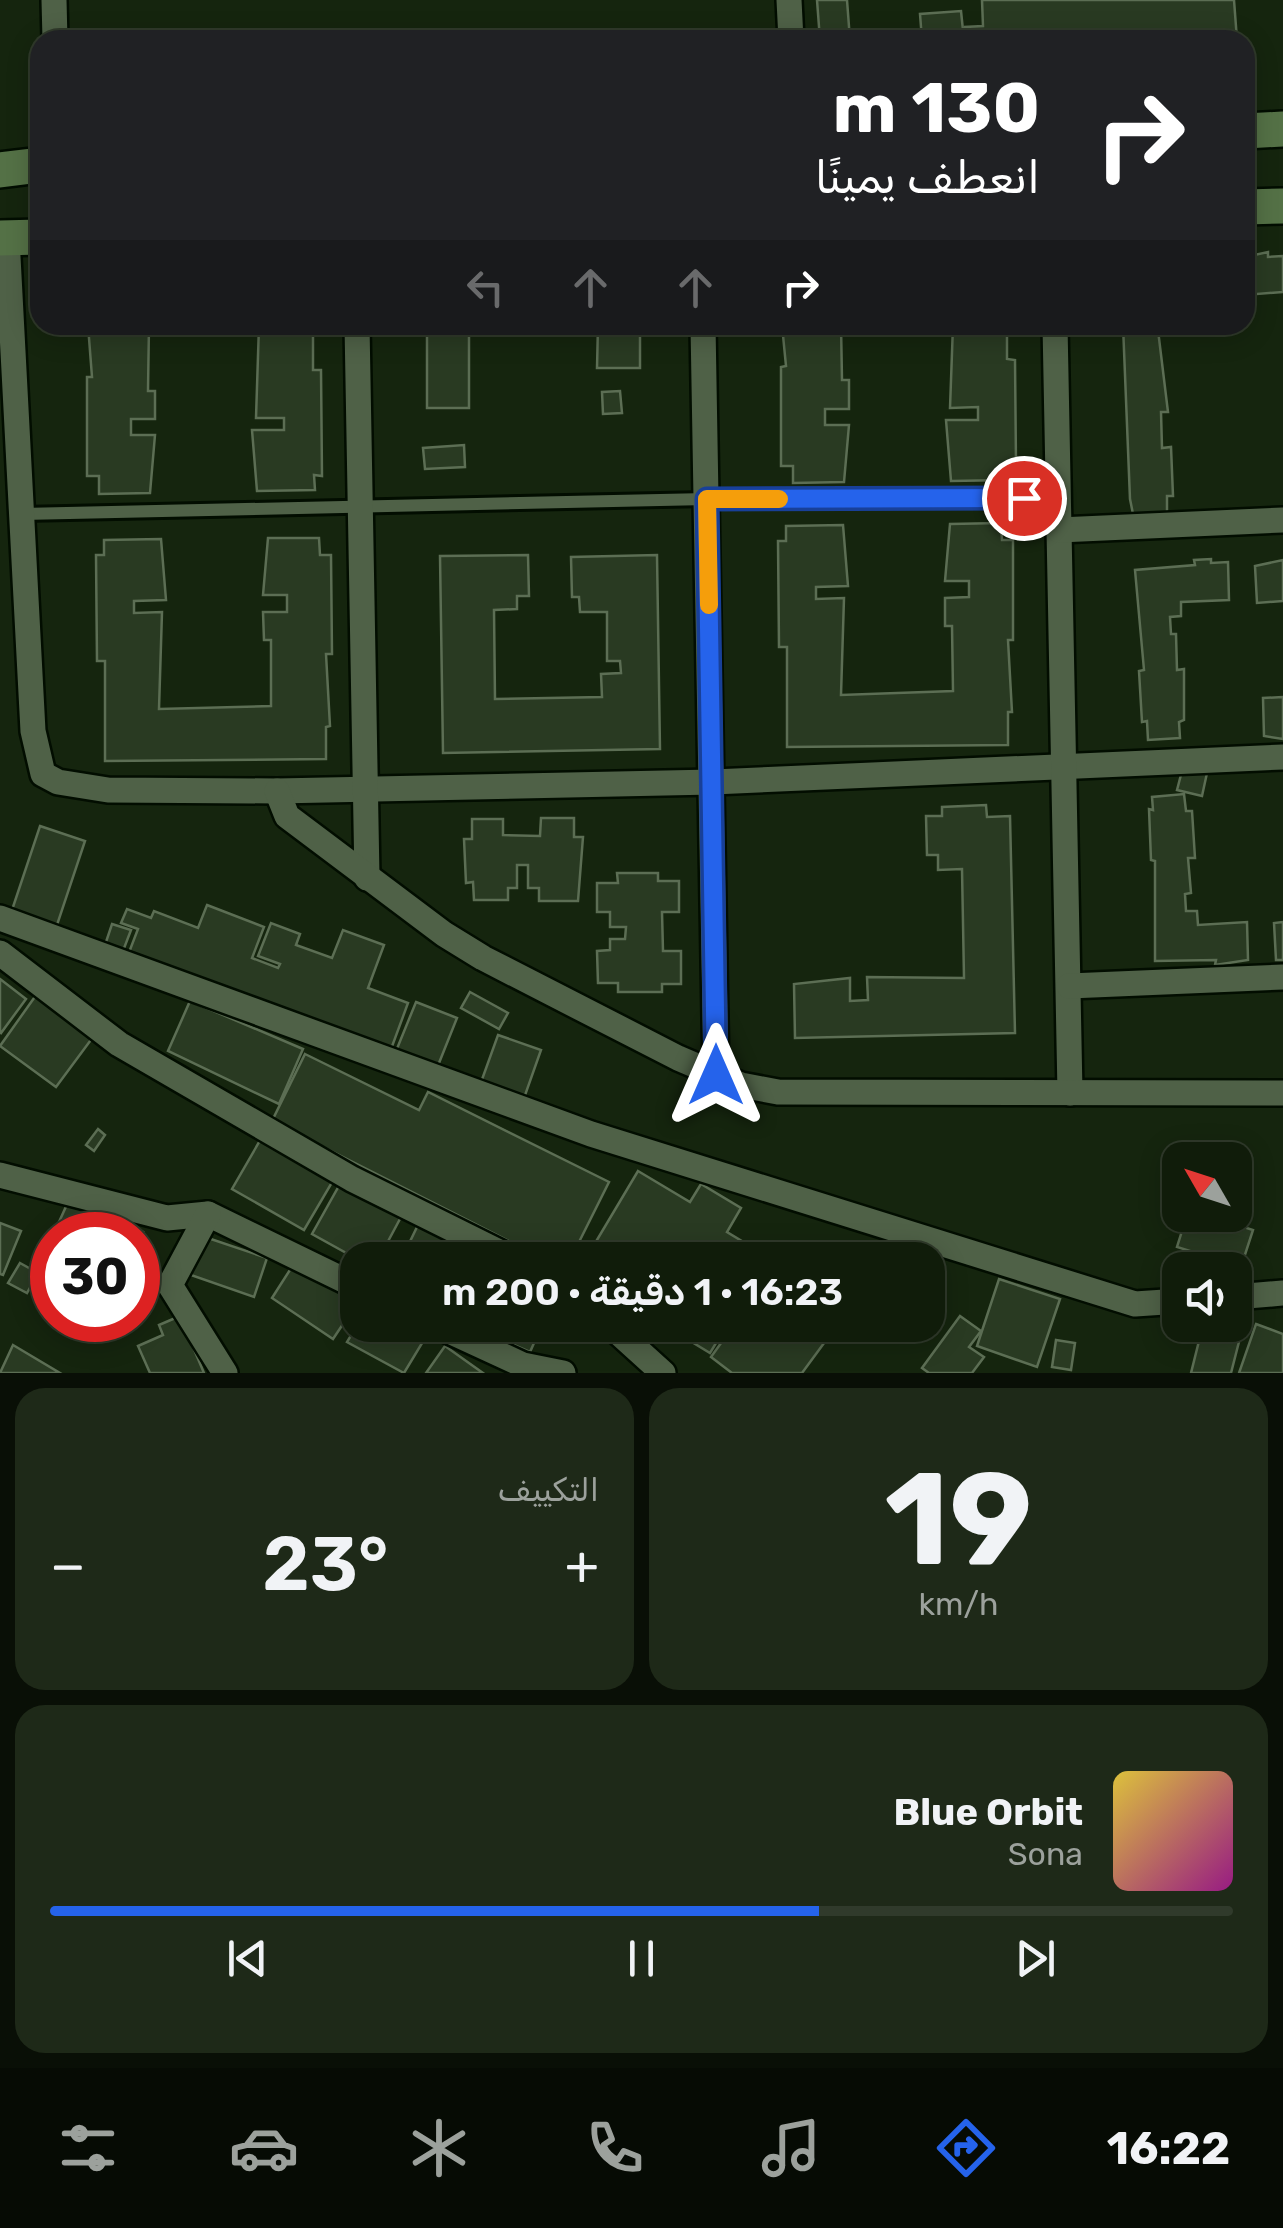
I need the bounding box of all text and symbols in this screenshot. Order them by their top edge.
text: 130 m [832,67,1040,150]
icon: right [1075,70,1205,200]
text: انعطف يمينًا [815,151,1040,204]
icon: left [458,260,513,315]
icon: ahead [563,260,618,315]
icon: ahead [668,260,723,315]
icon: right [773,260,828,315]
pin [982,456,1067,541]
icon: arrive [997,471,1052,526]
position arrow [664,1023,768,1127]
north arrow [1162,1142,1252,1232]
map controls [1162,1142,1252,1342]
speed limit sign: 30 [30,1212,160,1342]
button: sound [1162,1252,1252,1342]
text: 16:23 · 1 دقيقة · 200 m [442,1269,843,1315]
text: 19 [885,1442,1032,1597]
text: التكييف [497,1471,599,1509]
text: 23° [262,1520,388,1609]
text: − [50,1533,86,1598]
text: + [565,1533,599,1598]
text: km/h [919,1585,998,1623]
text: Blue Orbit [893,1789,1083,1835]
text: Sona [1008,1835,1083,1873]
icon: previous [220,1931,275,1986]
icon: pause [614,1931,669,1986]
icon: next [1008,1931,1063,1986]
icon: filters [53,2113,123,2183]
icon: car [229,2113,299,2183]
icon: climate [404,2113,474,2183]
icon: phone [580,2113,650,2183]
icon: music [756,2113,826,2183]
icon: directions [931,2113,1001,2183]
text: 16:22 [1107,2122,1230,2175]

